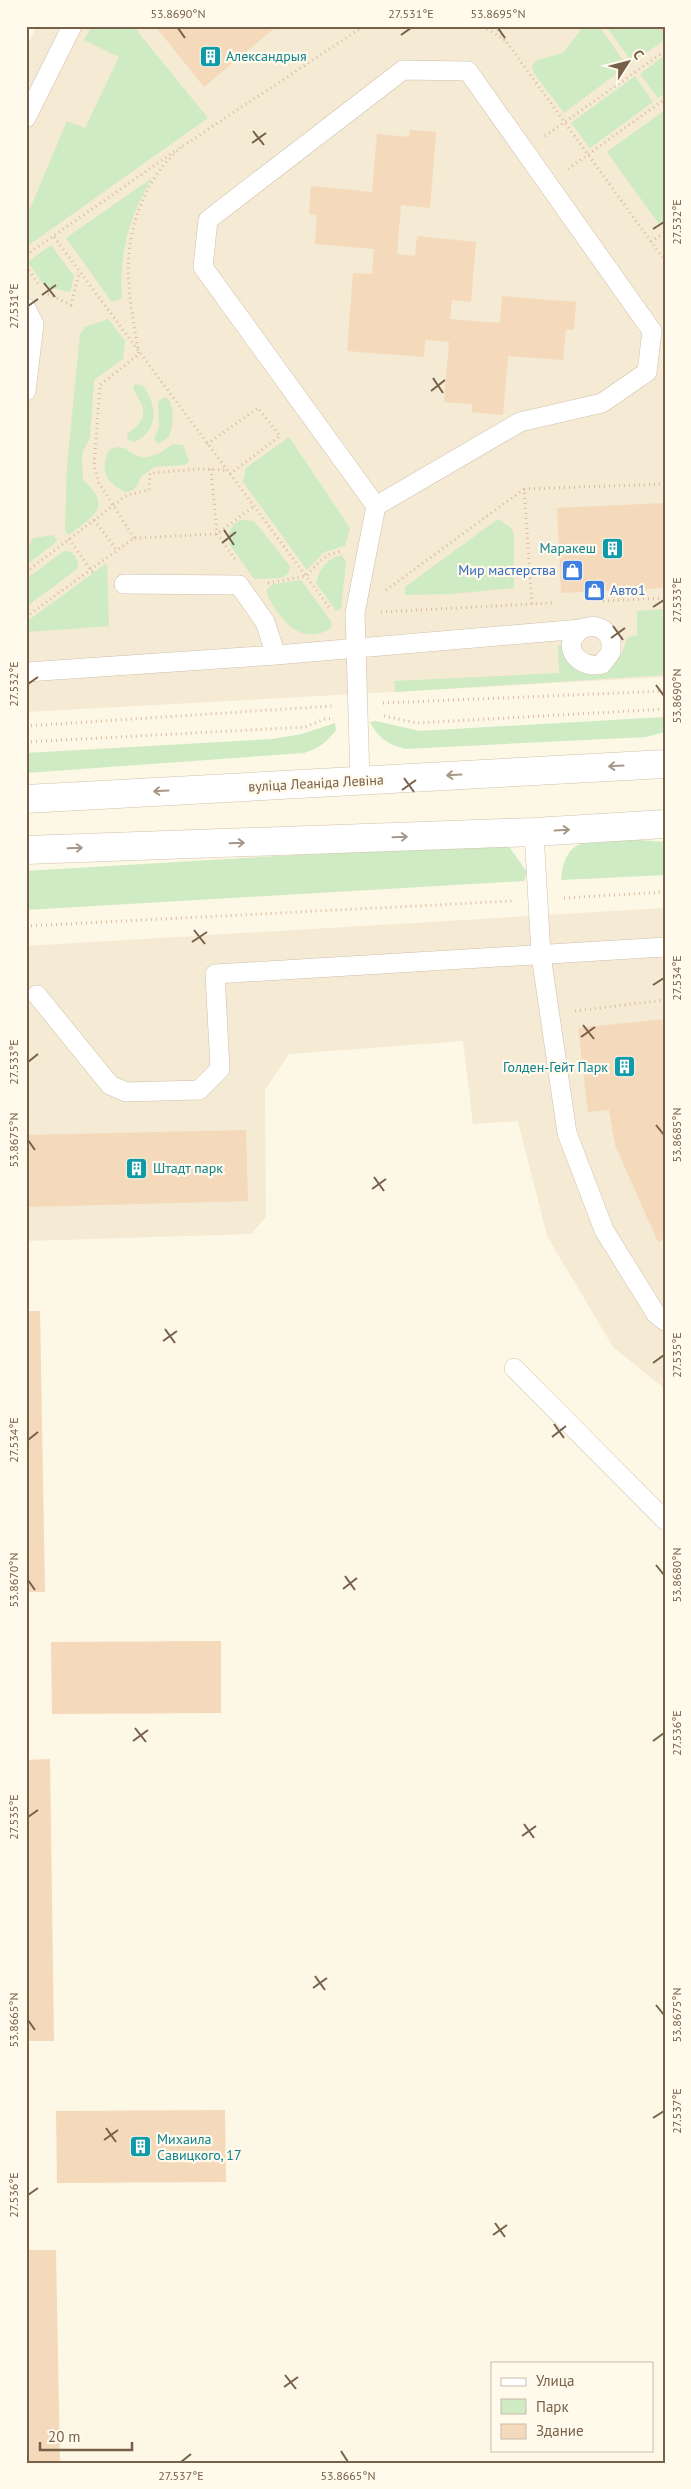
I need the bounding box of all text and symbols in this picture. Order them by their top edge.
text: 53.8690°N [151,6,205,21]
text: 27.531°E [388,6,434,21]
text: 53.8695°N [471,6,525,21]
north arrow [604,38,654,88]
building icon: Александрыя [198,44,222,68]
text: С [629,46,648,63]
place label: Александрыя [226,47,307,65]
text: 27.532°E [669,199,684,245]
text: 27.531°E [6,283,21,329]
building icon: Маракеш [600,536,624,560]
place label: Маракеш [540,539,596,557]
shop icon: Мир мастерства [560,558,584,582]
place label: Мир мастерства [458,561,556,579]
text: 27.533°E [669,577,684,623]
shop icon: Авто1 [582,578,606,602]
place label: Авто1 [610,581,646,599]
text: 27.532°E [6,661,21,707]
text: 53.8690°N [669,669,684,723]
one-way arrow [608,762,624,771]
street label: вуліца Леаніда Левіна [248,770,384,796]
one-way arrow [446,771,462,780]
one-way arrow [153,787,169,796]
one-way arrow [554,826,570,835]
one-way arrow [391,832,407,841]
one-way arrow [229,838,245,847]
one-way arrow [67,844,83,853]
text: 27.534°E [669,955,684,1001]
text: 27.533°E [6,1039,21,1085]
building icon: Голден-Гейт Парк [612,1055,636,1079]
place label: Голден-Гейт Парк [503,1058,608,1076]
text: 53.8685°N [669,1108,684,1162]
text: 53.8675°N [6,1113,21,1167]
building icon: Штадт парк [125,1156,149,1180]
place label: Штадт парк [153,1159,223,1177]
text: 27.535°E [669,1332,684,1378]
text: 27.534°E [6,1417,21,1463]
text: 53.8680°N [669,1548,684,1602]
text: 53.8670°N [6,1553,21,1607]
text: 27.536°E [669,1710,684,1756]
text: 27.535°E [6,1794,21,1840]
text: 53.8675°N [669,1988,684,2042]
text: 53.8665°N [6,1993,21,2047]
text: 27.537°E [669,2088,684,2134]
place label: Михаила Савицкого, 17 [157,2130,242,2164]
building icon: Михаила Савицкого, 17 [129,2135,153,2159]
text: 27.536°E [6,2172,21,2218]
legend [491,2362,654,2452]
text: Улица [536,2371,574,2390]
text: Парк [536,2397,569,2416]
scale bar [40,2419,132,2451]
text: Здание [536,2421,584,2440]
text: 20 m [48,2427,81,2446]
text: 27.537°E [158,2468,204,2483]
text: 53.8665°N [321,2468,375,2483]

